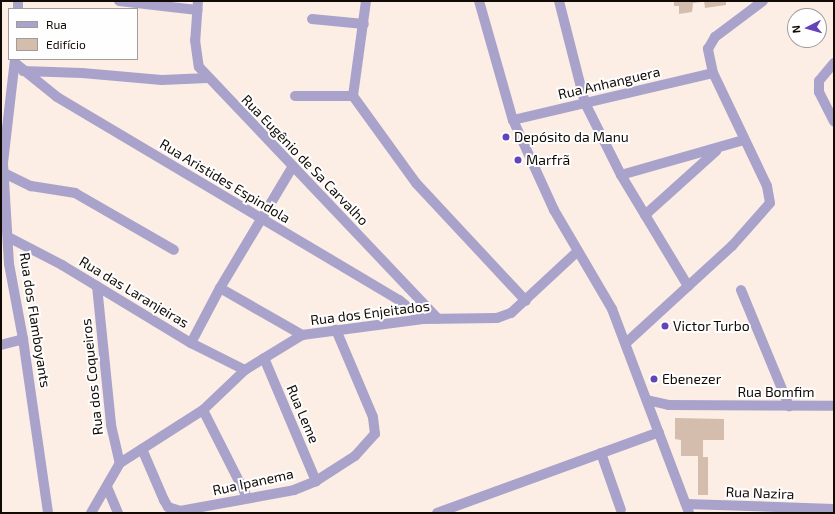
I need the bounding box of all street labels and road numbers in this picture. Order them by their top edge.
street label: Rua Anhanguera [556,63,662,103]
street label: Rua Eugênio de Sa Carvalho [238,91,372,229]
street label: Rua Aristides Espindola [157,135,293,227]
street label: Rua dos Flamboyants [16,251,54,389]
street label: Rua das Laranjeiras [76,253,192,331]
street label: Rua dos Enjeitados [309,297,431,329]
street label: Rua dos Coqueiros [78,318,106,436]
street label: Rua Leme [283,382,323,446]
street label: Rua Bomfim [737,384,815,400]
street label: Rua Ipanema [211,465,295,499]
street label: Rua Nazira [725,483,795,503]

